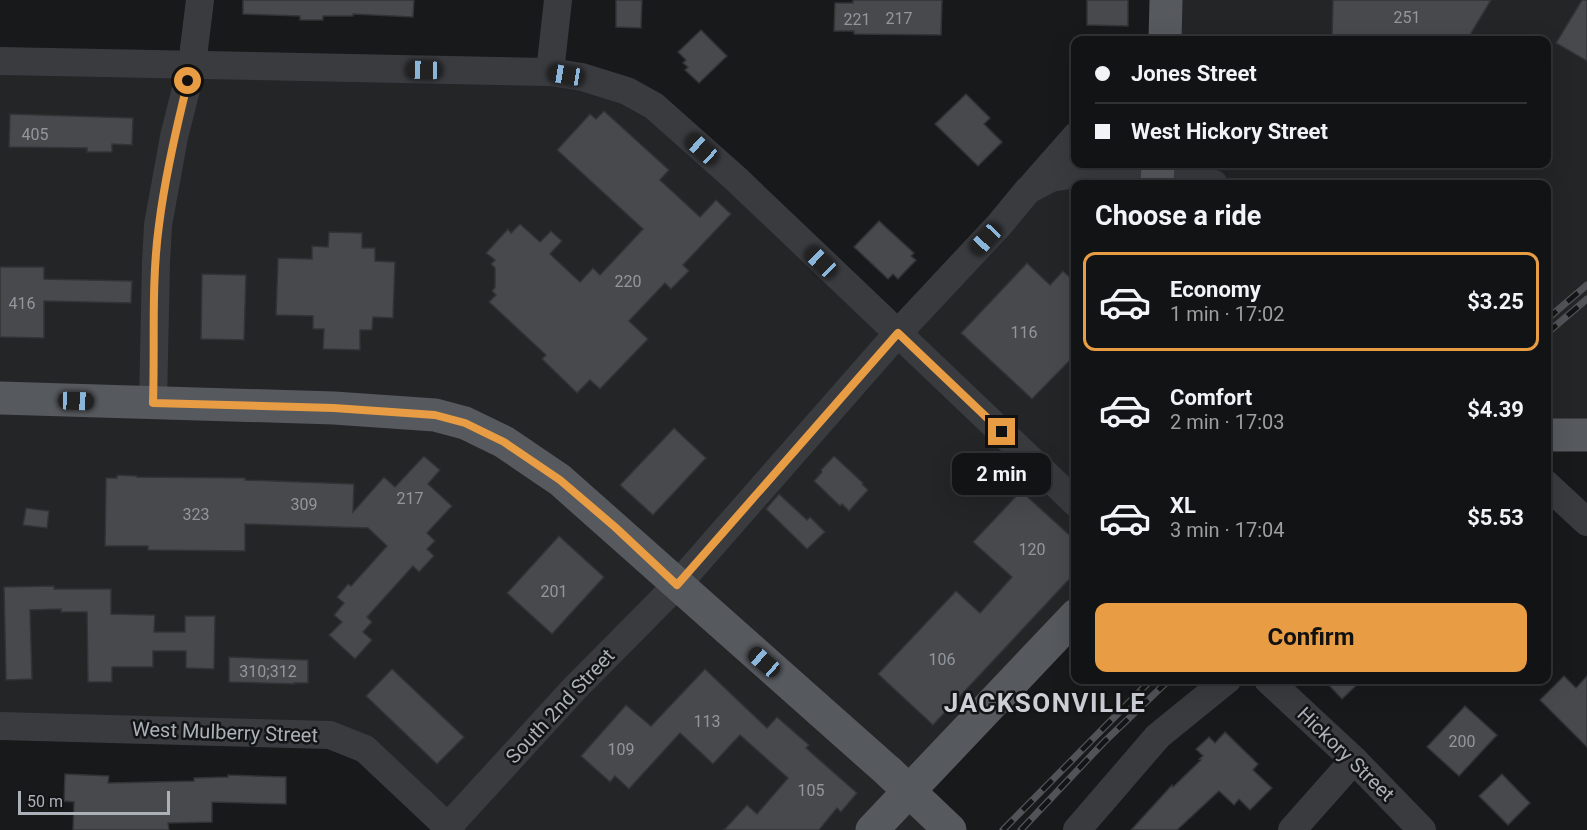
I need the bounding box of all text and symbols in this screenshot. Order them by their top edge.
house number: 251 [1394,8,1420,27]
house number: 217 [886,9,912,28]
house number: 221 [844,10,870,29]
car [406,61,442,79]
text: Jones Street [1131,61,1257,86]
car [547,63,585,87]
route start [174,67,201,94]
text: West Hickory Street [1131,119,1328,144]
house number: 405 [22,125,48,144]
car [683,130,721,168]
text: Choose a ride [1095,200,1261,232]
car [967,220,1005,258]
car [802,243,840,281]
house number: 220 [615,272,641,291]
icon: car [1098,275,1152,329]
text: Economy [1170,277,1261,302]
text: $3.25 [1467,289,1524,314]
house number: 416 [9,294,35,313]
text: 1 min · 17:02 [1170,302,1285,326]
house number: 116 [1011,323,1037,342]
icon: car [1098,383,1152,437]
text: Comfort [1170,385,1252,410]
car [58,391,94,411]
text: $4.39 [1467,397,1524,422]
text: 2 min · 17:03 [1170,410,1285,434]
route end [988,418,1015,445]
callout: 2 min [952,453,1052,495]
text: 2 min [976,462,1027,486]
house number: 217 [397,489,423,508]
icon: car [1098,491,1152,545]
text: XL [1170,493,1196,518]
house number: 309 [291,495,317,514]
house number: 323 [183,505,209,524]
text: $5.53 [1467,505,1524,530]
text: 3 min · 17:04 [1170,518,1285,542]
house number: 120 [1019,540,1045,559]
house number: 201 [541,582,567,601]
button: Confirm [1095,603,1527,672]
car [745,643,783,681]
street label: South 2nd Street [501,644,619,768]
house number: 106 [929,650,955,669]
house number: 310;312 [239,662,297,681]
district label: JACKSONVILLE [944,688,1146,718]
street label: Hickory Street [1293,702,1399,806]
house number: 113 [694,712,720,731]
street label: West Mulberry Street [132,717,318,747]
house number: 200 [1449,732,1475,751]
house number: 109 [608,740,634,759]
house number: 105 [798,781,824,800]
scale bar [18,788,170,816]
text: 50 m [27,792,63,811]

